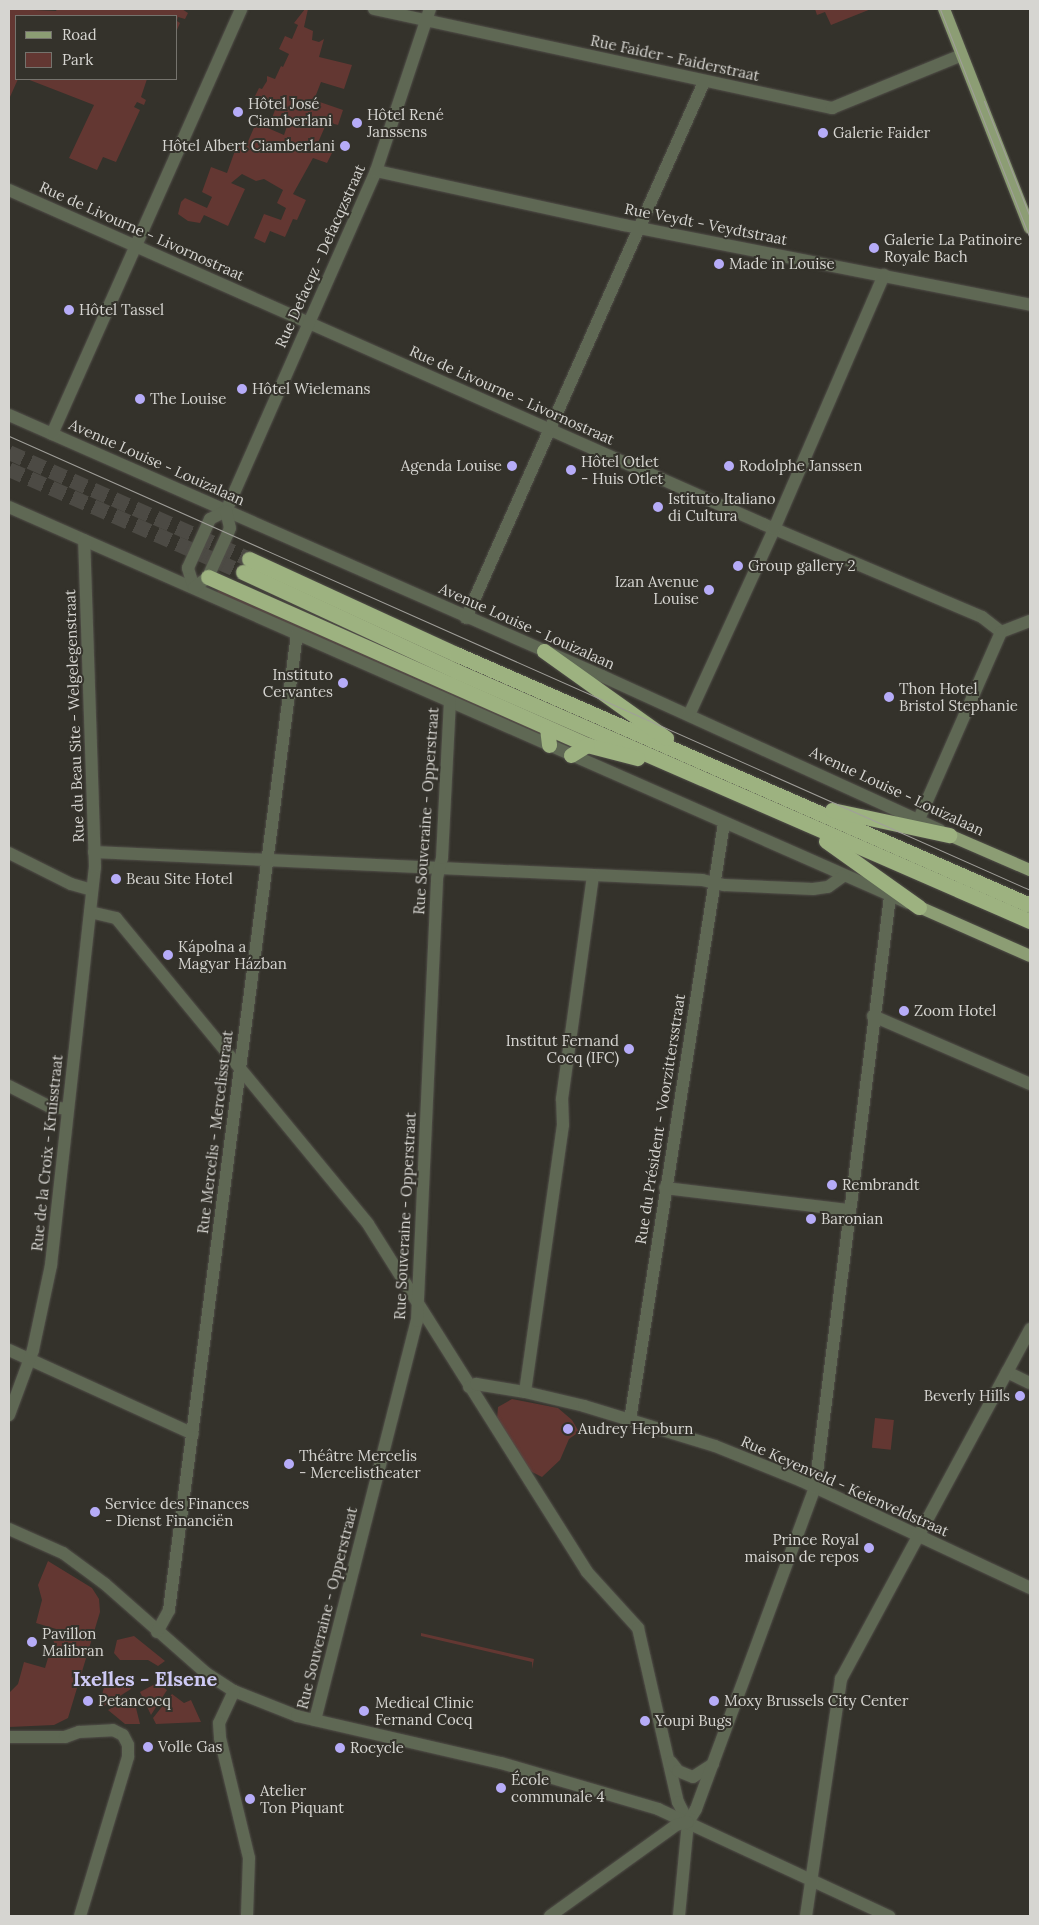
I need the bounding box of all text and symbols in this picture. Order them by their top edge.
legend [15,15,178,80]
text: Road [62,25,97,44]
street label: Rue Faider - Faiderstraat [589,31,761,85]
text: Park [62,50,93,69]
place label: Hôtel José Ciamberlani [248,94,332,129]
place label: Hôtel René Janssens [367,105,444,140]
marker: Hôtel José Ciamberlani [232,106,244,118]
marker: Hôtel René Janssens [351,117,363,129]
place label: Galerie Faider [833,124,930,142]
marker: Galerie Faider [817,127,829,139]
place label: Hôtel Albert Ciamberlani [162,137,335,155]
marker: Hôtel Albert Ciamberlani [339,140,351,152]
street label: Rue Defacqz - Defacqzstraat [271,162,369,350]
street label: Rue de Livourne - Livornostraat [37,178,247,284]
street label: Rue Veydt - Veydtstraat [623,199,789,249]
place label: Galerie La Patinoire Royale Bach [884,230,1022,265]
marker: Galerie La Patinoire Royale Bach [868,242,880,254]
place label: Made in Louise [729,255,835,273]
marker: Made in Louise [713,258,725,270]
place label: Hôtel Tassel [79,301,164,319]
marker: Hôtel Tassel [63,304,75,316]
street label: Rue de Livourne - Livornostraat [407,342,617,448]
place label: Hôtel Wielemans [252,380,371,398]
marker: Hôtel Wielemans [236,383,248,395]
place label: The Louise [150,390,226,408]
marker: The Louise [134,393,146,405]
street label: Avenue Louise - Louizalaan [66,415,248,509]
place label: Hôtel Otlet - Huis Otlet [581,452,663,487]
place label: Agenda Louise [401,457,502,475]
place label: Rodolphe Janssen [739,457,862,475]
marker: Agenda Louise [506,460,518,472]
marker: Rodolphe Janssen [723,460,735,472]
marker: Hôtel Otlet - Huis Otlet [565,464,577,476]
place label: Istituto Italiano di Cultura [668,489,776,524]
marker: Istituto Italiano di Cultura [652,501,664,513]
place label: Group gallery 2 [748,557,855,575]
marker: Group gallery 2 [732,560,744,572]
place label: Izan Avenue Louise [615,572,699,607]
street label: Avenue Louise - Louizalaan [436,579,618,673]
marker: Izan Avenue Louise [703,584,715,596]
street label: Rue du Beau Site - Welgelegenstraat [61,589,87,843]
place label: Instituto Cervantes [263,665,333,700]
marker: Instituto Cervantes [337,677,349,689]
place label: Thon Hotel Bristol Stephanie [899,679,1018,714]
marker: Thon Hotel Bristol Stephanie [883,691,895,703]
street label: Rue Souveraine - Opperstraat [410,707,442,915]
street label: Avenue Louise - Louizalaan [807,743,987,839]
place label: Beau Site Hotel [126,870,233,888]
marker: Beau Site Hotel [110,873,122,885]
place label: Kápolna a Magyar Házban [178,937,287,972]
marker: Kápolna a Magyar Házban [162,949,174,961]
street label: Rue du Président - Voorzittersstraat [631,993,689,1245]
place label: Zoom Hotel [914,1002,996,1020]
marker: Zoom Hotel [898,1005,910,1017]
street label: Rue Mercelis - Mercelisstraat [194,1029,236,1235]
place label: Institut Fernand Cocq (IFC) [506,1031,619,1066]
marker: Institut Fernand Cocq (IFC) [623,1043,635,1055]
street label: Rue de la Croix - Kruisstraat [28,1054,66,1252]
street label: Rue Souveraine - Opperstraat [391,1112,419,1320]
place label: Rembrandt [842,1176,920,1194]
marker: Rembrandt [826,1179,838,1191]
place label: Baronian [821,1210,883,1228]
marker: Baronian [805,1213,817,1225]
place label: Beverly Hills [924,1387,1010,1405]
marker: Beverly Hills [1014,1390,1026,1402]
place label: Audrey Hepburn [578,1420,693,1438]
marker: Audrey Hepburn [562,1423,574,1435]
street label: Rue Keyenveld - Keienveldstraat [738,1432,952,1540]
place label: Théâtre Mercelis - Mercelistheater [299,1446,421,1481]
marker: Théâtre Mercelis - Mercelistheater [283,1458,295,1470]
place label: Service des Finances - Dienst Financiën [105,1494,249,1529]
street label: Rue Souveraine - Opperstraat [293,1505,361,1711]
marker: Service des Finances - Dienst Financiën [89,1506,101,1518]
place label: Prince Royal maison de repos [745,1530,859,1565]
marker: Prince Royal maison de repos [863,1542,875,1554]
place label: Pavillon Malibran [42,1624,104,1659]
marker: Pavillon Malibran [26,1636,38,1648]
district label: Ixelles - Elsene [73,1666,217,1690]
place label: Petancocq [98,1692,171,1710]
place label: Moxy Brussels City Center [724,1692,908,1710]
place label: Medical Clinic Fernand Cocq [375,1693,474,1728]
marker: Petancocq [82,1695,94,1707]
marker: Moxy Brussels City Center [708,1695,720,1707]
marker: Medical Clinic Fernand Cocq [357,1704,371,1718]
place label: Youpi Bugs [655,1712,732,1730]
marker: Youpi Bugs [639,1715,651,1727]
place label: Volle Gas [158,1738,222,1756]
place label: Rocycle [350,1739,404,1757]
marker: Volle Gas [142,1741,154,1753]
marker: Rocycle [334,1742,346,1754]
place label: École communale 4 [511,1770,605,1805]
place label: Atelier Ton Piquant [260,1781,344,1816]
marker: École communale 4 [495,1782,507,1794]
marker: Atelier Ton Piquant [244,1793,256,1805]

